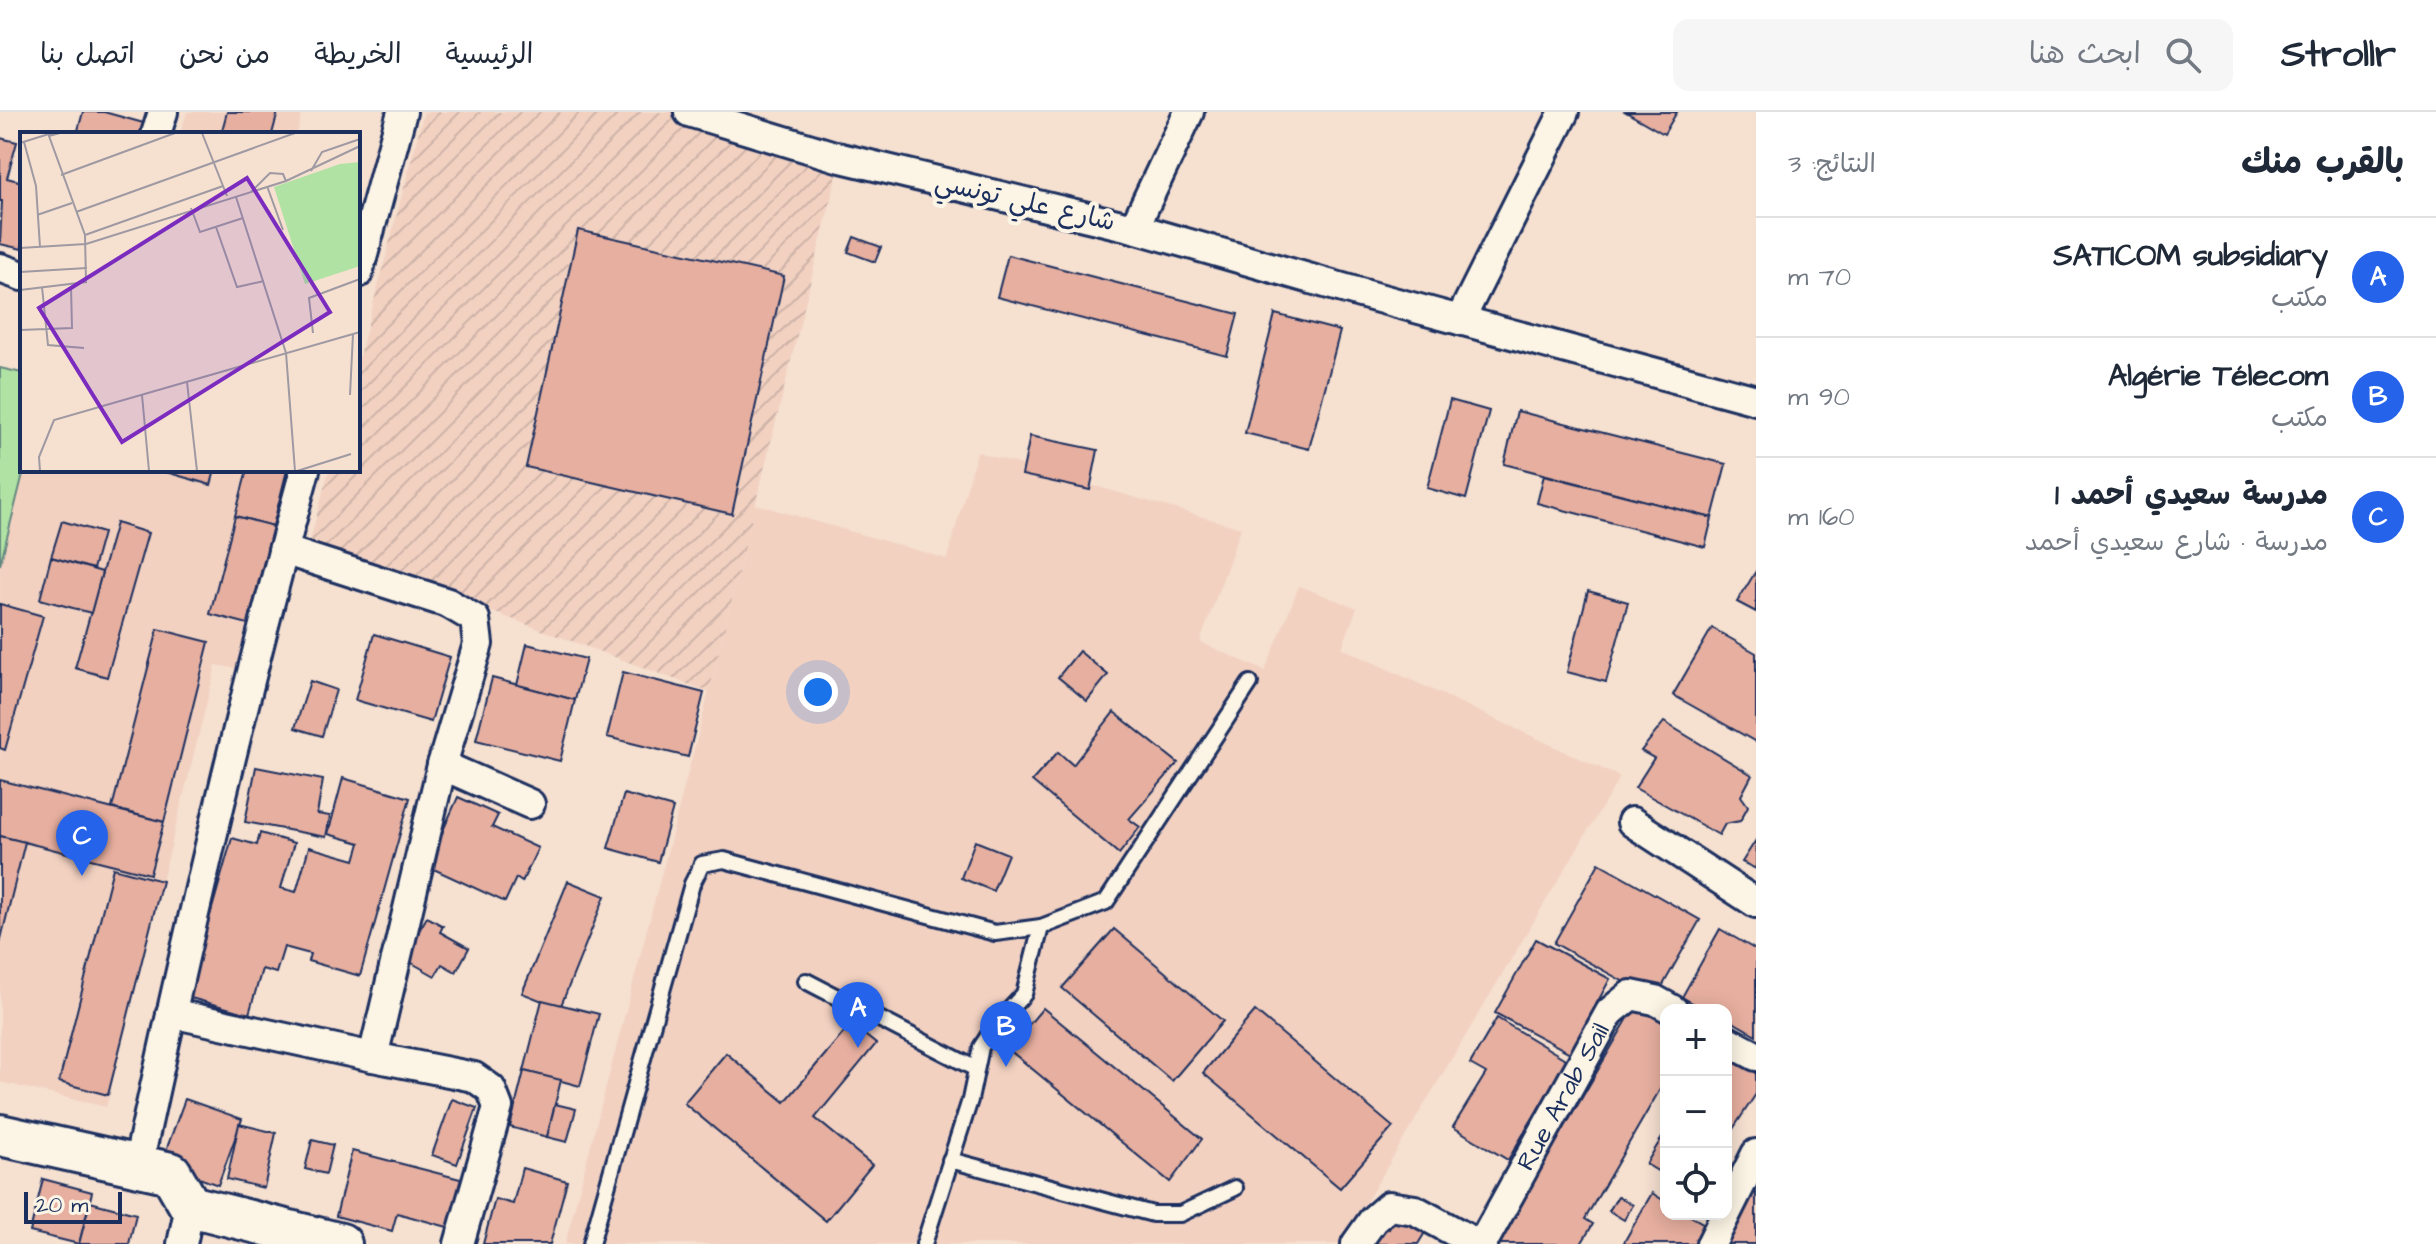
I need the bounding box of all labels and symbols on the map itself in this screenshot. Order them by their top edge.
inset map [20,132,360,472]
street label: شارع علي تونسي [930,164,1119,244]
your location [798,672,838,712]
pin: C [56,810,108,876]
pin: A [832,982,884,1048]
pin: B [980,1001,1032,1067]
street label: Rue Arab Sail [1508,1017,1618,1177]
scale bar [24,1188,122,1224]

